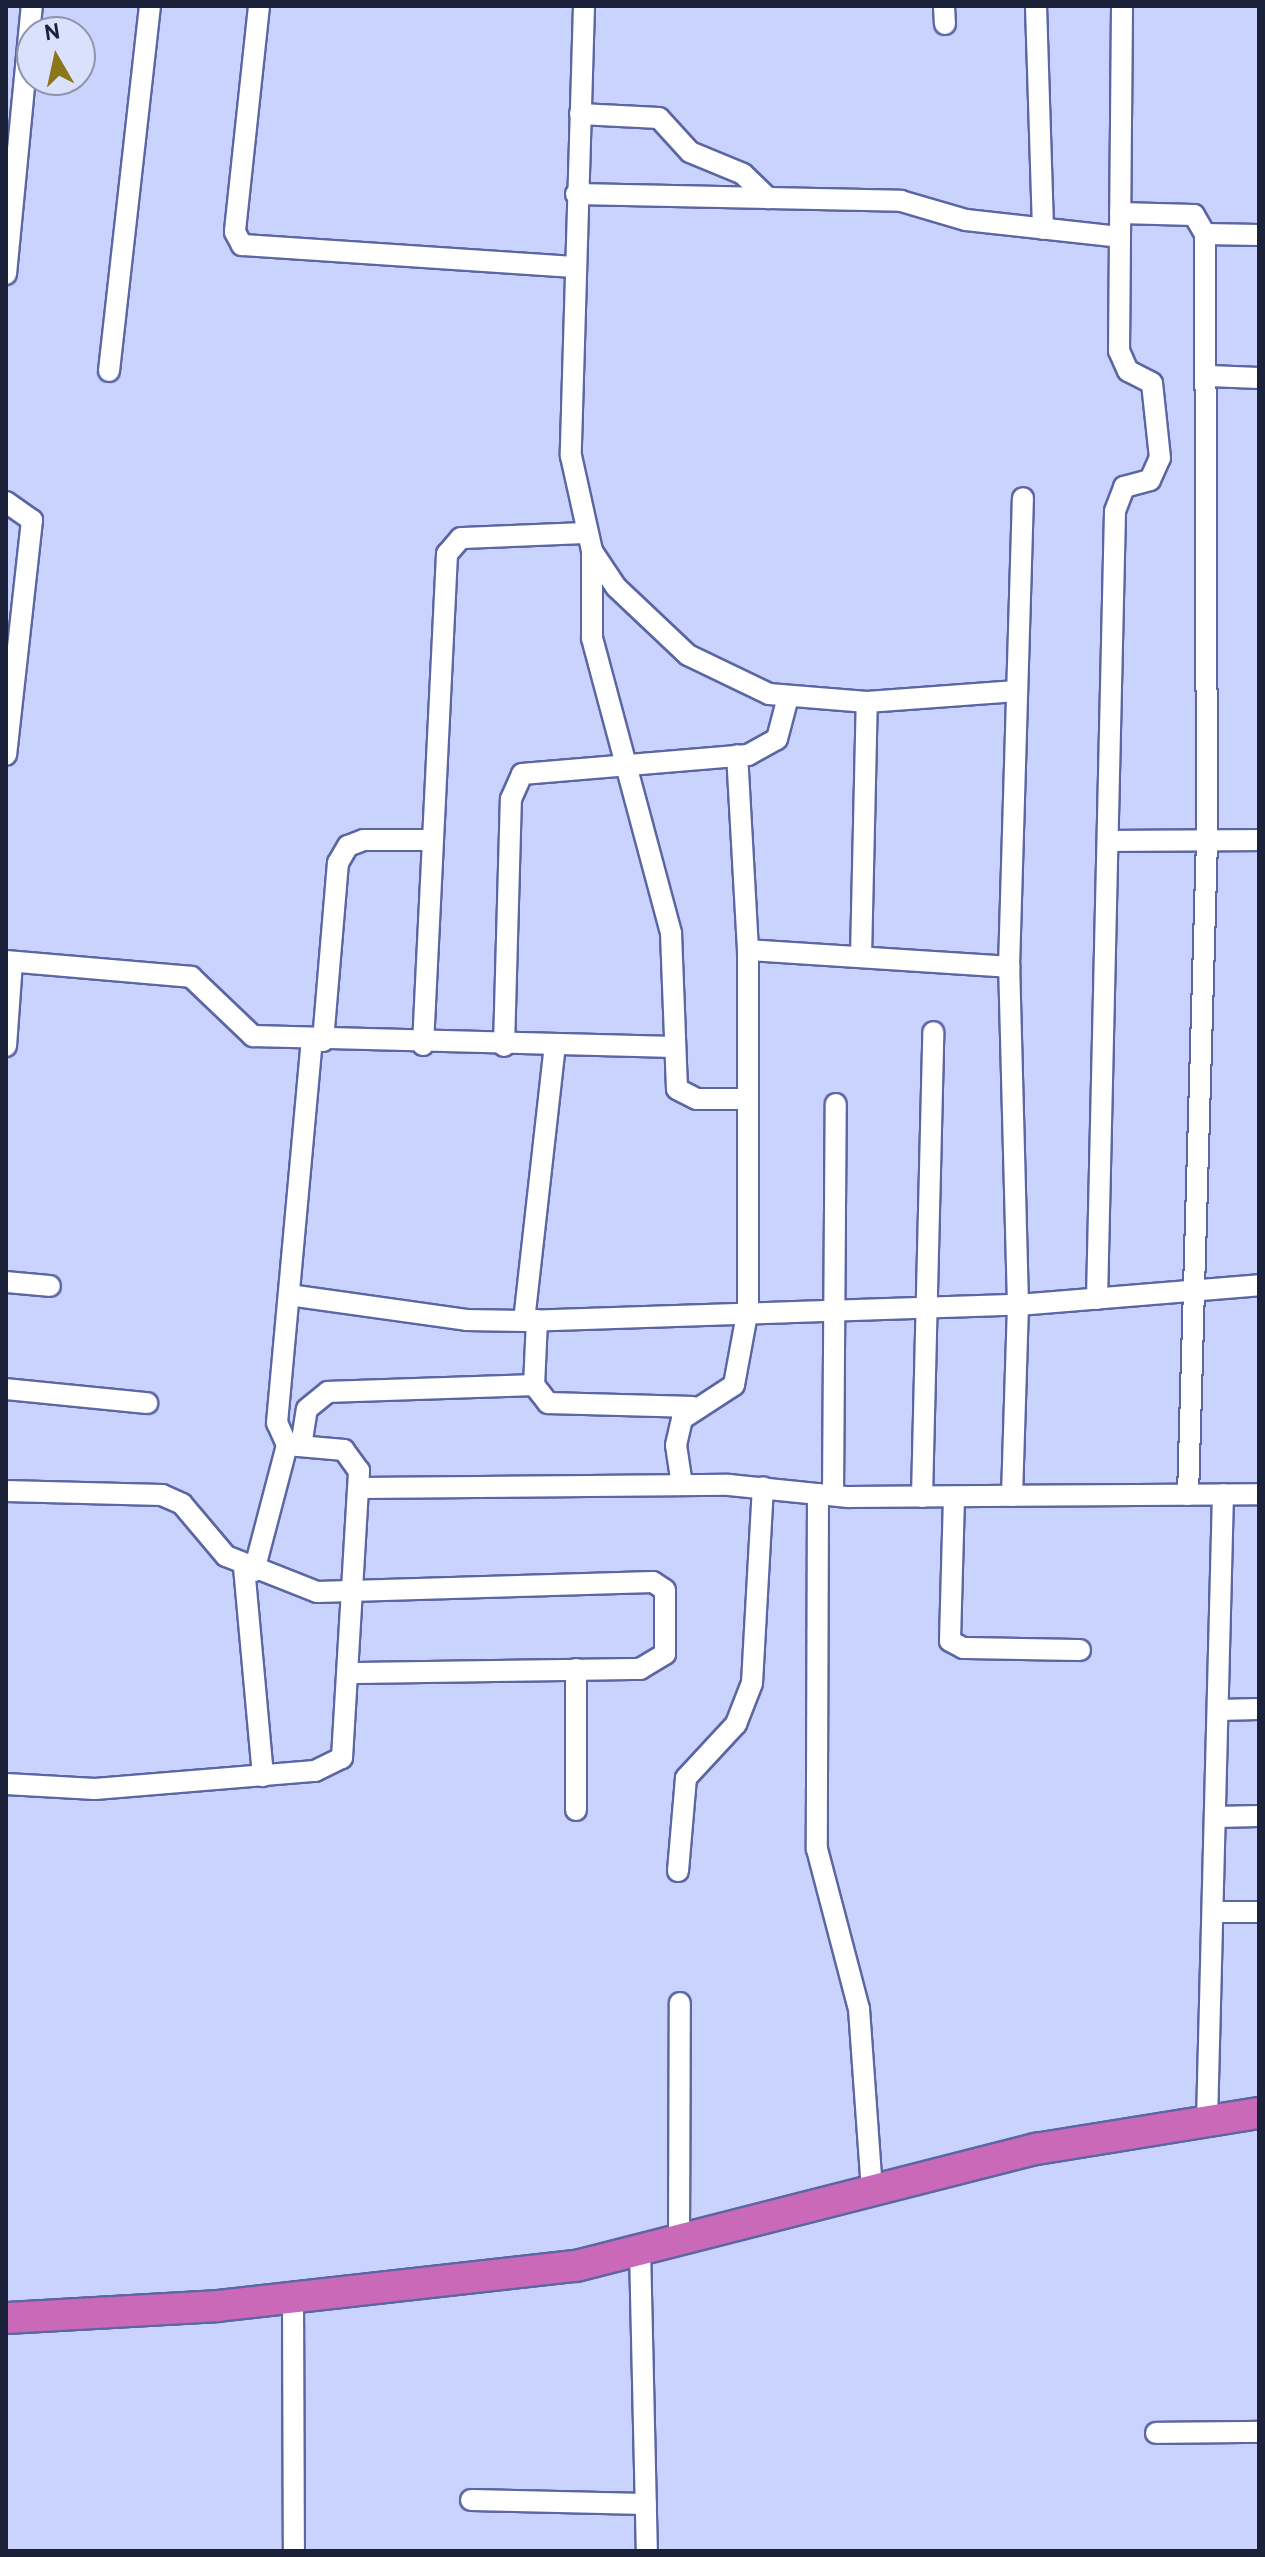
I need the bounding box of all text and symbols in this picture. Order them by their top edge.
north arrow [16,16,96,96]
text: N [43,19,62,48]

